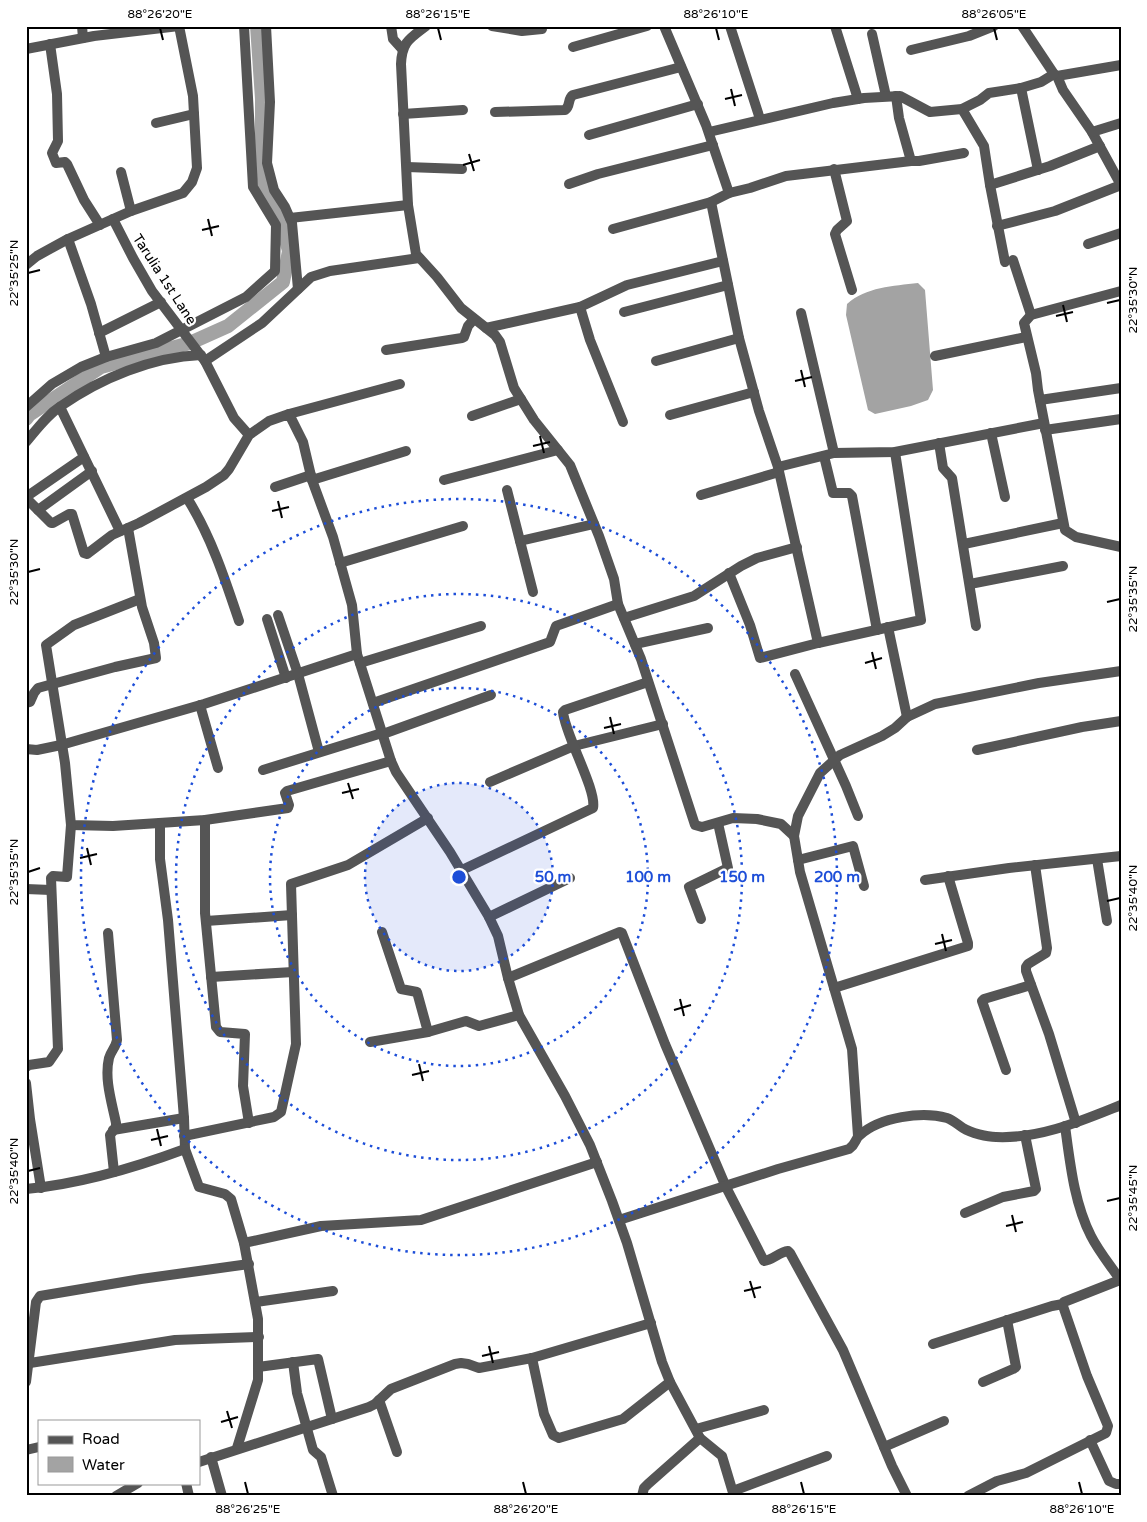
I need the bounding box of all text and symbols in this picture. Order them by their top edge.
text: 88°26'20"E [127,7,193,21]
text: 88°26'15"E [405,7,471,21]
text: 88°26'10"E [683,7,749,21]
text: 88°26'05"E [961,7,1027,21]
street label: Tarulia 1st Lane [129,231,200,328]
text: 22°35'25"N [7,240,21,307]
text: 22°35'30"N [1126,267,1140,334]
text: 22°35'30"N [7,539,21,606]
text: 22°35'35"N [1126,566,1140,633]
text: 22°35'35"N [7,839,21,906]
text: 22°35'40"N [1126,865,1140,932]
centre of rings [450,868,468,886]
text: 50 m [535,868,571,886]
text: 100 m [625,868,671,886]
text: 150 m [719,868,765,886]
text: 200 m [814,868,860,886]
text: 22°35'40"N [7,1138,21,1205]
text: 22°35'45"N [1126,1165,1140,1232]
legend [38,1420,200,1484]
text: Road [82,1430,120,1448]
text: Water [82,1456,125,1474]
text: 88°26'25"E [215,1502,281,1516]
text: 88°26'20"E [493,1502,559,1516]
text: 88°26'15"E [771,1502,837,1516]
text: 88°26'10"E [1049,1502,1115,1516]

